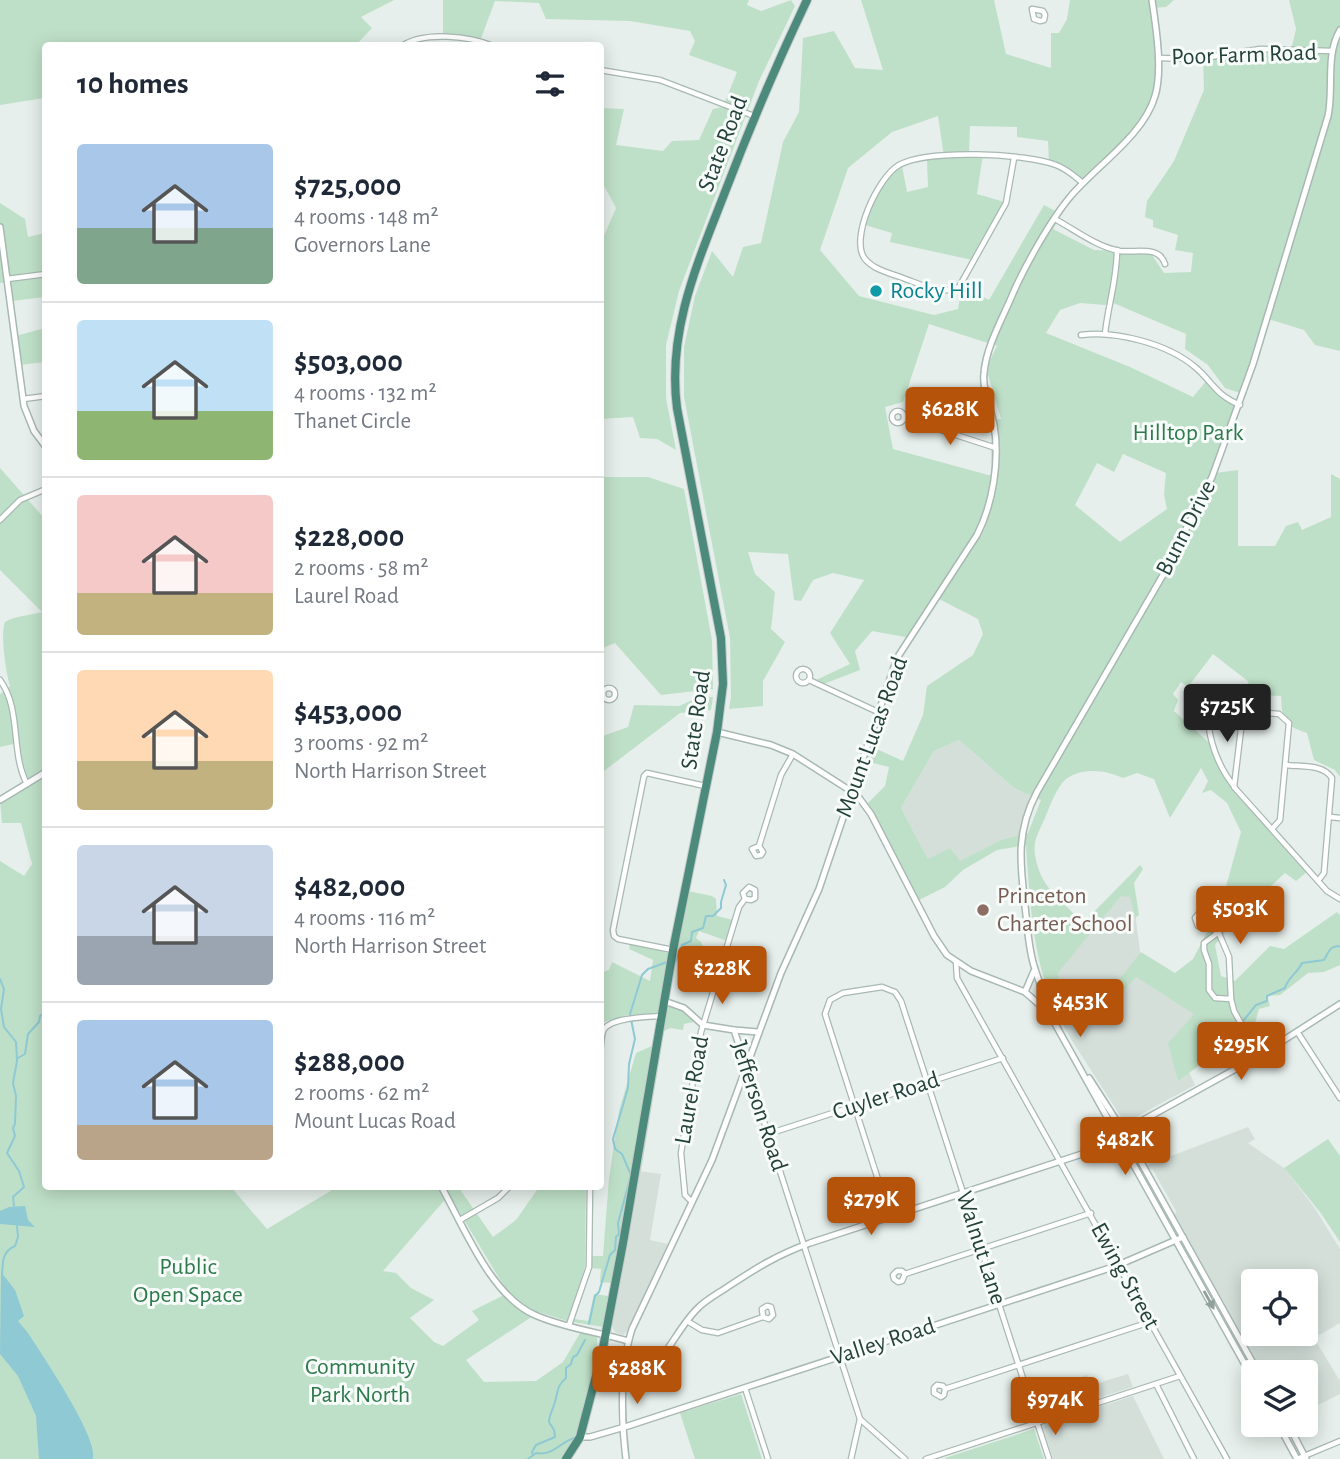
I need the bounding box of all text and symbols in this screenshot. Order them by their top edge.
street label: Poor Farm Road [1171,40,1317,70]
icon: filters [531,65,569,103]
text: 10 homes [77,69,188,99]
street label: State Road [694,93,752,195]
text: $725,000 [294,171,401,201]
icon: home [133,172,217,256]
text: 4 rooms · 148 m² [294,206,439,229]
text: Governors Lane [294,234,431,257]
place label: Rocky Hill [890,279,983,303]
marker: Rocky Hill [868,283,884,299]
text: $503,000 [294,347,403,377]
icon: home [133,348,217,432]
text: 4 rooms · 132 m² [294,382,436,405]
pin: $628K [901,388,999,447]
text: $628K [921,398,979,421]
text: Thanet Circle [294,410,411,433]
park label: Hilltop Park [1133,421,1243,445]
street label: Bunn Drive [1152,477,1220,579]
text: $228,000 [294,522,404,552]
icon: home [133,523,217,607]
text: 2 rooms · 58 m² [294,557,429,580]
text: Laurel Road [294,585,399,608]
street label: Mount Lucas Road [832,653,912,821]
street label: State Road [677,669,715,771]
pin: $725K [1178,684,1276,744]
text: $725K [1200,695,1254,718]
text: $453,000 [294,697,402,727]
icon: home [133,698,217,782]
text: 3 rooms · 92 m² [294,732,428,755]
text: North Harrison Street [294,760,486,783]
text: $482,000 [294,872,405,902]
icon: home [133,873,217,957]
place label: Princeton Charter School [997,884,1133,936]
pin: $503K [1191,886,1289,946]
text: $503K [1212,897,1268,920]
marker: Princeton Charter School [975,902,991,918]
text: 4 rooms · 116 m² [294,907,435,930]
text: North Harrison Street [294,935,486,958]
pin: $228K [673,946,771,1006]
text: $228K [694,957,750,980]
pin: $453K [1031,979,1129,1039]
text: $453K [1052,990,1108,1013]
pin: $295K [1192,1023,1290,1082]
text: $295K [1213,1033,1269,1056]
street label: Laurel Road [671,1034,713,1146]
street label: Jefferson Road [727,1038,791,1174]
text: $288,000 [294,1047,405,1077]
icon: home [133,1048,217,1132]
street label: Cuyler Road [830,1067,942,1125]
text: 2 rooms · 62 m² [294,1082,429,1105]
text: Mount Lucas Road [294,1110,456,1133]
pin: $482K [1076,1118,1174,1177]
text: $482K [1096,1128,1154,1151]
pin: $279K [822,1178,920,1237]
text: $279K [843,1188,899,1211]
street label: Walnut Lane [951,1188,1011,1308]
street label: Ewing Street [1086,1219,1164,1333]
park label: Public Open Space [133,1255,243,1307]
map controls [1241,1269,1318,1437]
button: locate [1241,1269,1318,1346]
one-way arrow [1202,1291,1214,1311]
street label: Valley Road [828,1314,938,1370]
pin: $288K [588,1346,686,1406]
park label: Community Park North [305,1355,415,1407]
text: $288K [608,1357,666,1380]
button: layers [1241,1360,1318,1437]
pin: $974K [1006,1378,1104,1437]
text: $974K [1027,1388,1083,1411]

